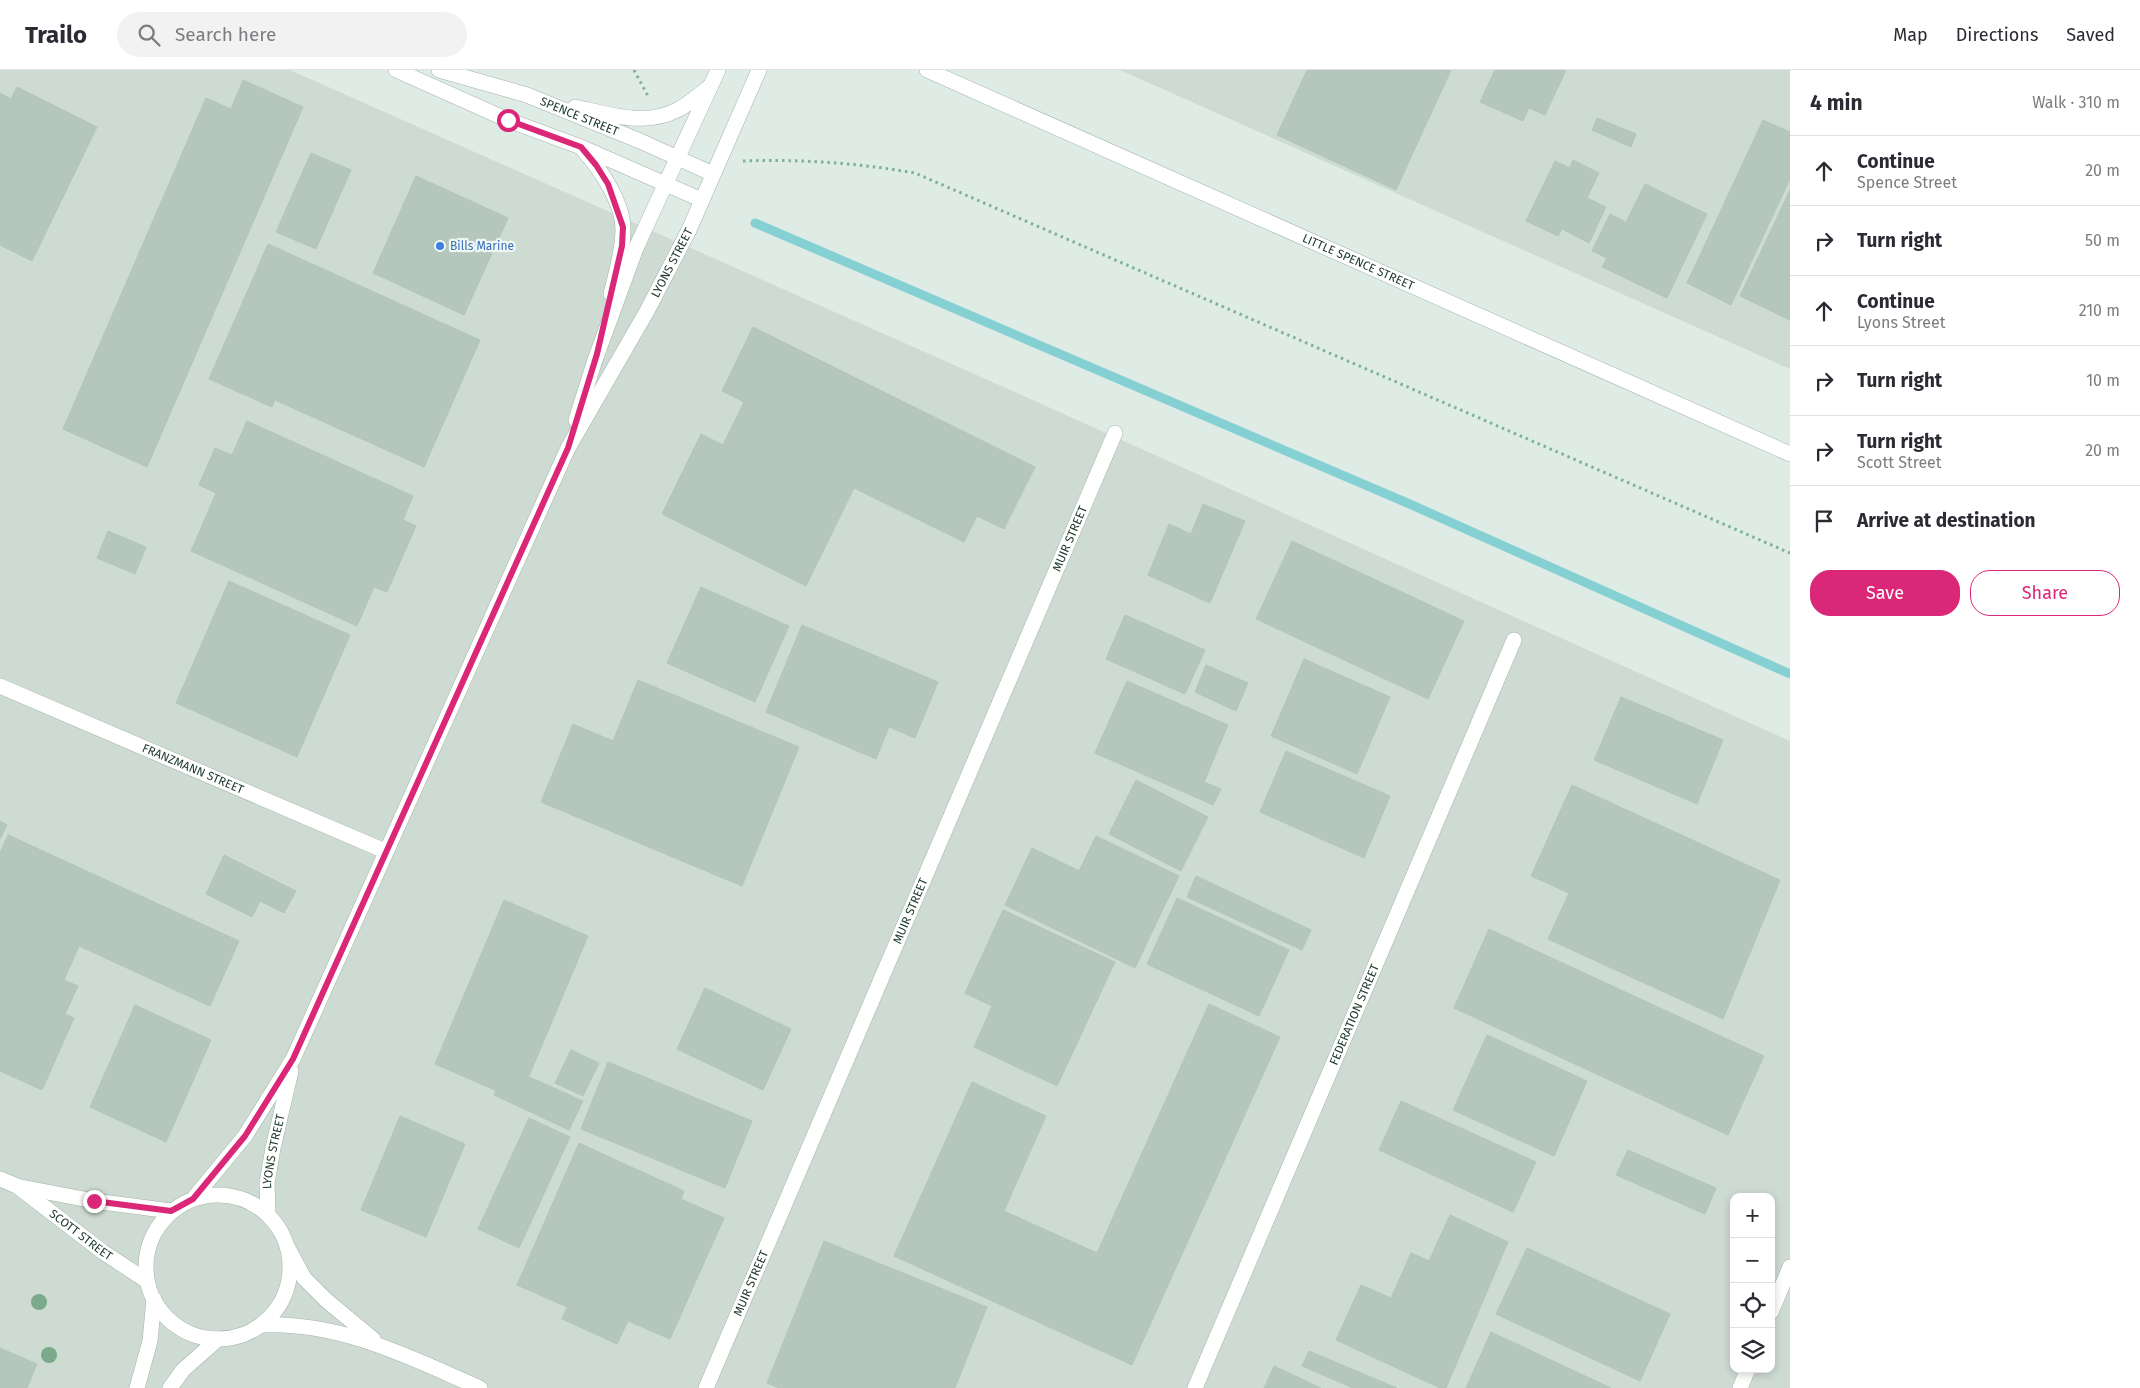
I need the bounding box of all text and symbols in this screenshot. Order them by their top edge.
search box [117,12,467,57]
text: Trailo [25,21,87,49]
icon: search [135,21,163,49]
text: Search here [175,23,276,46]
text: Map [1893,24,1928,46]
text: Directions [1956,24,2038,46]
text: Saved [2066,24,2115,46]
text: 4 min [1810,90,1863,116]
text: Walk · 310 m [2032,93,2120,112]
street label: SPENCE STREET [538,94,621,139]
route start [497,109,520,132]
text: Continue [1857,150,1935,173]
icon: ahead [1810,157,1838,185]
text: 20 m [2085,161,2120,180]
text: Spence Street [1857,173,1957,192]
street label: LYONS STREET [648,225,696,300]
icon: right [1810,227,1838,255]
text: Turn right [1857,229,1942,252]
street label: LITTLE SPENCE STREET [1300,231,1417,293]
text: 50 m [2085,231,2120,250]
place label: Bills Marine [450,239,514,253]
marker: Bills Marine [434,240,446,252]
text: Continue [1857,290,1935,313]
icon: ahead [1810,297,1838,325]
text: 210 m [2079,301,2120,320]
text: Lyons Street [1857,313,1946,332]
icon: right [1810,367,1838,395]
text: Turn right [1857,369,1942,392]
text: 10 m [2086,371,2120,390]
text: Turn right [1857,430,1942,453]
icon: right [1810,437,1838,465]
text: 20 m [2085,441,2120,460]
text: Scott Street [1857,453,1942,472]
street label: MUIR STREET [1050,503,1090,574]
icon: arrive [1810,507,1838,535]
text: Arrive at destination [1857,509,2036,532]
button: Save [1810,570,1960,616]
button: Share [1970,570,2120,616]
street label: FRANZMANN STREET [140,741,247,797]
street label: MUIR STREET [890,875,931,946]
street label: FEDERATION STREET [1327,961,1382,1067]
street label: LYONS STREET [260,1112,288,1189]
route end [83,1190,106,1213]
map controls [1730,1193,1775,1373]
button: + [1730,1193,1775,1238]
street label: SCOTT STREET [47,1207,116,1264]
button: − [1730,1238,1775,1283]
street label: MUIR STREET [731,1248,771,1318]
button: locate [1730,1283,1775,1328]
button: layers [1730,1328,1775,1373]

